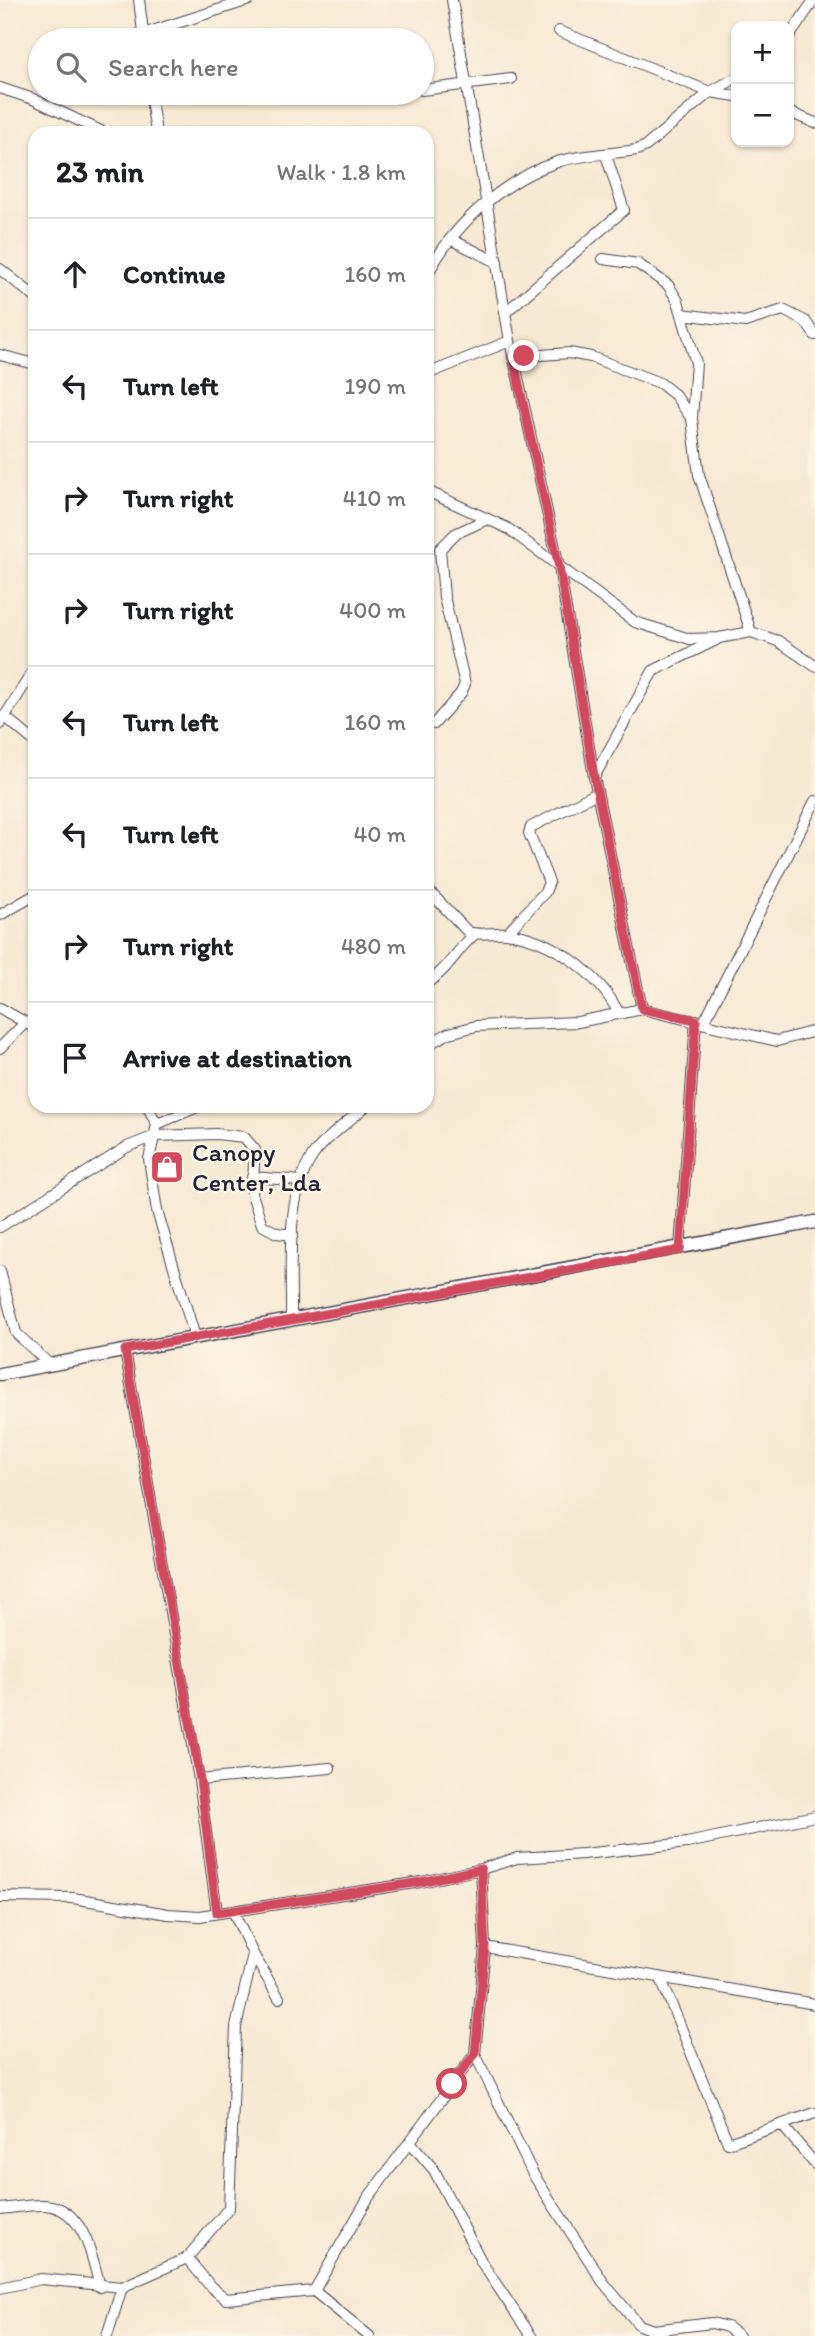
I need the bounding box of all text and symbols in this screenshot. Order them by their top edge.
map controls [731,21,794,147]
button: + [731,21,794,84]
search box [28,28,434,105]
icon: search [52,48,90,86]
text: Search here [108,51,238,83]
button: − [731,84,794,147]
text: 23 min [56,153,144,190]
text: Walk · 1.8 km [277,158,406,186]
icon: ahead [56,255,94,293]
text: Continue [123,258,226,290]
text: 160 m [344,260,406,288]
route end [508,340,539,371]
icon: left [56,367,94,405]
text: Turn left [123,370,219,402]
text: 190 m [345,372,406,400]
icon: right [56,479,94,517]
text: Turn right [123,482,234,514]
text: 410 m [343,484,406,512]
icon: right [56,591,94,629]
text: Turn right [123,594,234,626]
text: 400 m [339,596,406,624]
icon: left [56,703,94,741]
text: Turn left [123,706,219,738]
text: 160 m [344,708,406,736]
icon: left [56,815,94,853]
text: Turn left [123,818,219,850]
text: 40 m [353,820,406,848]
icon: right [56,927,94,965]
text: Turn right [123,930,234,962]
text: 480 m [341,932,406,960]
icon: arrive [56,1039,94,1077]
text: Arrive at destination [123,1042,352,1074]
place label: Canopy Center, Lda [192,1136,322,1198]
shop icon: Canopy Center, Lda [148,1148,186,1186]
route start [436,2068,467,2099]

